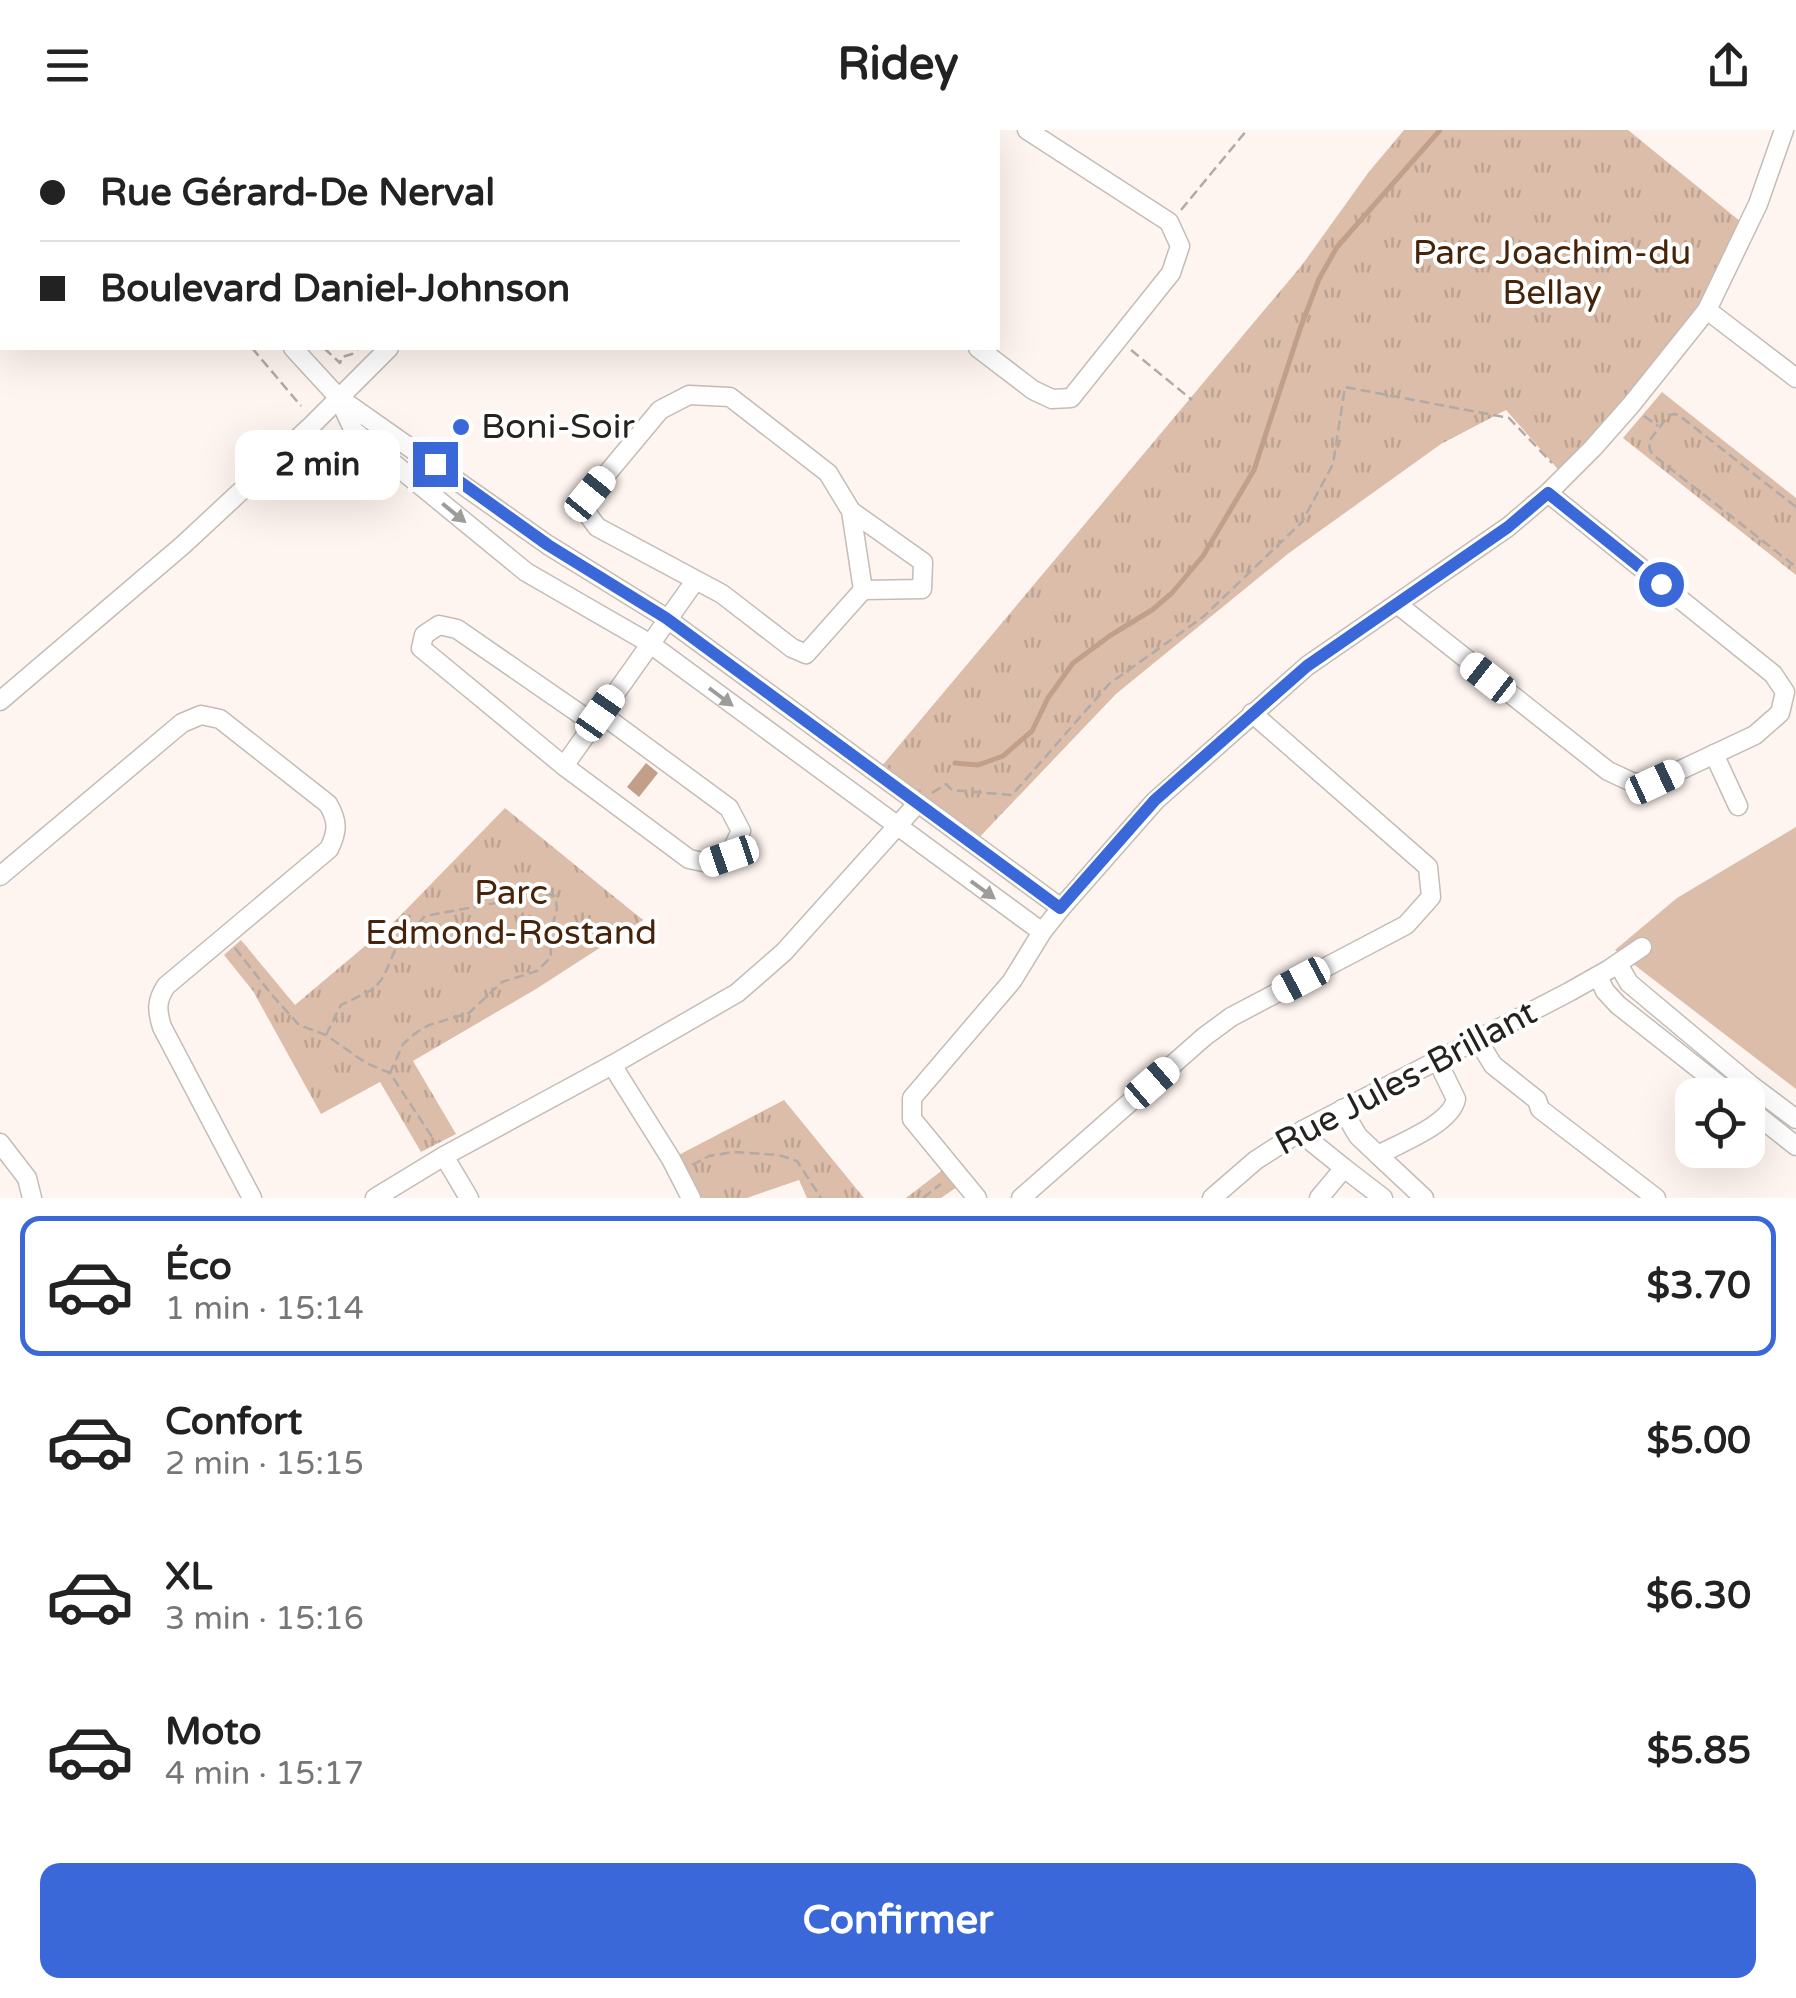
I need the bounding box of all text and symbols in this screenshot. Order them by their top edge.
icon: menu [40,38,95,93]
text: Ridey [837,38,959,92]
icon: share [1701,38,1756,93]
text: Rue Gérard-De Nerval [100,170,495,216]
park label: Parc Joachim-du Bellay [1413,232,1691,314]
text: Boulevard Daniel-Johnson [100,266,570,312]
place label: Boni-Soir [481,406,636,448]
marker: Boni-Soir [450,416,472,438]
callout: 2 min [235,429,400,499]
route end [413,442,458,487]
text: 2 min [275,446,360,484]
car [559,461,621,527]
one-way arrow [442,502,467,523]
route start [1639,562,1684,607]
car [1455,648,1521,708]
car [571,680,629,746]
one-way arrow [708,686,734,706]
car [1621,756,1689,808]
car [696,832,762,880]
park label: Parc Edmond-Rostand [365,872,657,954]
one-way arrow [970,880,996,899]
car [1267,953,1335,1007]
street label: Rue Jules-Brillant [1268,991,1544,1165]
car [1120,1052,1184,1114]
map controls [1675,1078,1765,1168]
button: locate [1675,1078,1765,1168]
icon: car [45,1241,135,1331]
text: Éco [165,1244,232,1290]
text: $3.70 [1646,1263,1751,1309]
text: 1 min · 15:14 [165,1290,364,1328]
icon: car [45,1396,135,1486]
text: Confort [165,1399,302,1445]
text: $5.00 [1646,1418,1751,1464]
text: 2 min · 15:15 [165,1445,364,1483]
icon: car [45,1551,135,1641]
text: XL [165,1554,212,1600]
text: $6.30 [1646,1573,1751,1619]
text: 3 min · 15:16 [165,1600,364,1638]
icon: car [45,1706,135,1796]
text: Moto [165,1709,261,1755]
text: $5.85 [1647,1728,1751,1774]
text: 4 min · 15:17 [165,1755,364,1793]
button: Confirmer [40,1863,1756,1978]

